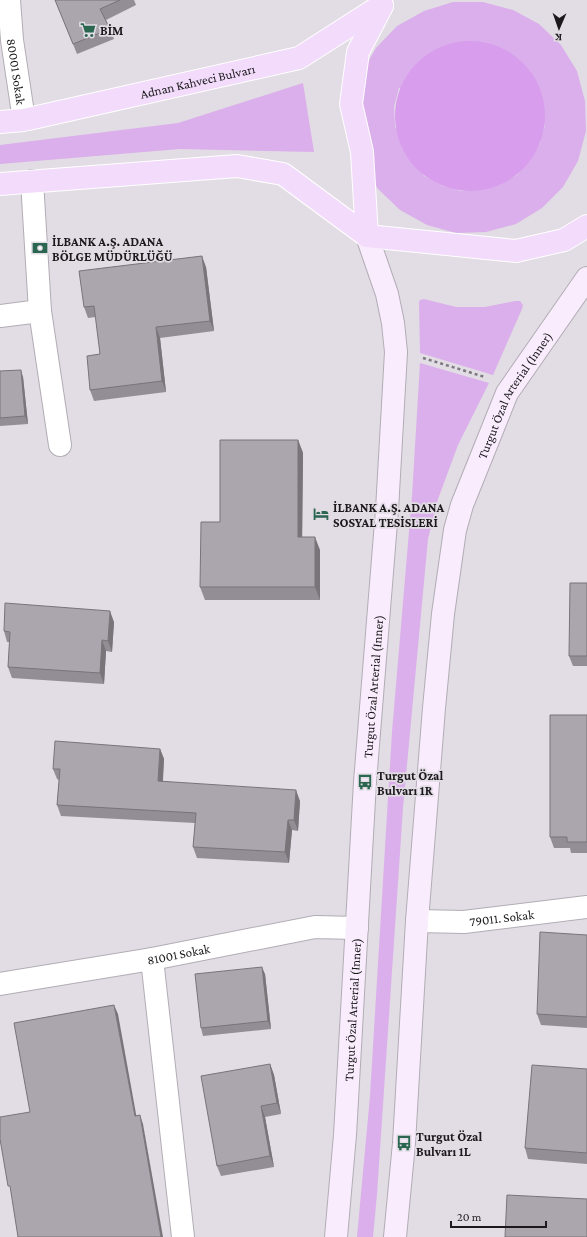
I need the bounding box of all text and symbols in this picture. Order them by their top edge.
north arrow [539,8,579,48]
supermarket icon: BİM [79,21,97,39]
place label: BİM [100,23,123,38]
text: K [554,32,562,44]
street label: 80001 Sokak [4,37,29,107]
street label: Adnan Kahveci Bulvarı [139,61,257,102]
place label: İLBANK A.Ş. ADANA BÖLGE MÜDÜRLÜĞÜ [52,234,173,264]
bank icon: İLBANK A.Ş. ADANA BÖLGE MÜDÜRLÜĞÜ [31,239,49,257]
street label: Turgut Özal Arterial (Inner) [474,329,556,461]
place label: İLBANK A.Ş. ADANA SOSYAL TESİSLERİ [333,500,445,530]
hotel icon: İLBANK A.Ş. ADANA SOSYAL TESİSLERİ [312,505,330,523]
street label: Turgut Özal Arterial (Inner) [360,614,387,758]
place label: Turgut Özal Bulvarı 1R [377,768,443,798]
bus stop icon: Turgut Özal Bulvarı 1R [356,773,374,791]
street label: 79011. Sokak [469,906,536,929]
street label: Turgut Özal Arterial (Inner) [341,938,365,1082]
street label: 81001 Sokak [146,941,212,968]
place label: Turgut Özal Bulvarı 1L [416,1129,482,1159]
bus stop icon: Turgut Özal Bulvarı 1L [395,1134,413,1152]
scale bar [451,1203,546,1229]
text: 20 m [457,1210,482,1224]

